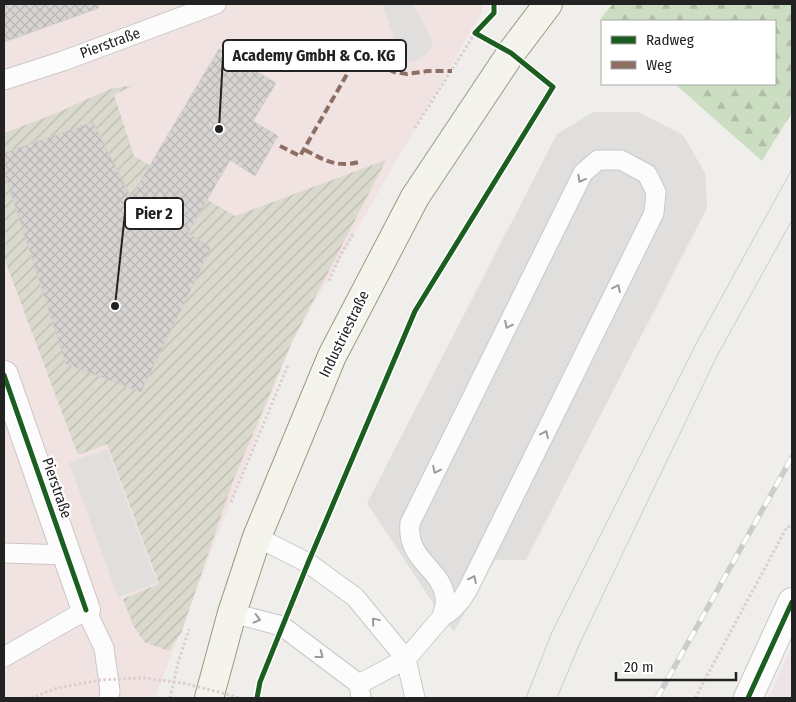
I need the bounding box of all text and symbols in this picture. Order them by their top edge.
legend [601,20,776,85]
street label: Pierstraße [77,24,143,62]
text: Radweg [646,31,694,49]
callout: Academy GmbH & Co. KG [223,40,406,71]
text: Academy GmbH & Co. KG [232,46,395,65]
text: Weg [646,56,672,74]
one-way arrow [577,174,587,183]
callout: Pier 2 [125,198,183,229]
text: Pier 2 [135,204,173,223]
one-way arrow [611,284,621,293]
street label: Industriestraße [315,288,373,380]
one-way arrow [504,319,514,328]
one-way arrow [539,430,549,439]
street label: Pierstraße [38,455,76,521]
one-way arrow [432,465,442,474]
one-way arrow [466,575,477,584]
one-way arrow [252,614,261,624]
one-way arrow [372,618,381,627]
one-way arrow [314,649,324,658]
scale bar [616,650,736,682]
text: 20 m [624,658,654,676]

